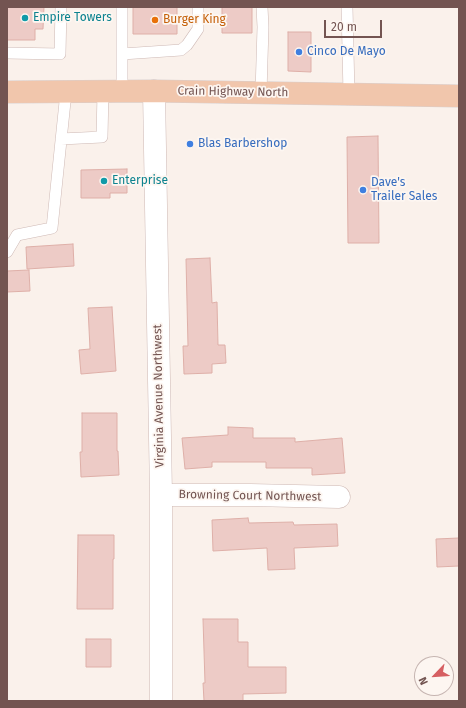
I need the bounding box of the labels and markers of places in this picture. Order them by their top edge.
place label: Empire Towers [33,11,112,25]
marker: Empire Towers [20,13,30,23]
place label: Burger King [163,13,226,27]
marker: Burger King [150,15,160,25]
place label: Cinco De Mayo [307,45,386,59]
marker: Cinco De Mayo [294,47,304,57]
place label: Blas Barbershop [198,137,287,151]
marker: Blas Barbershop [185,139,195,149]
place label: Enterprise [112,174,168,188]
marker: Enterprise [99,176,109,186]
place label: Dave's Trailer Sales [371,176,437,204]
marker: Dave's Trailer Sales [358,185,368,195]

